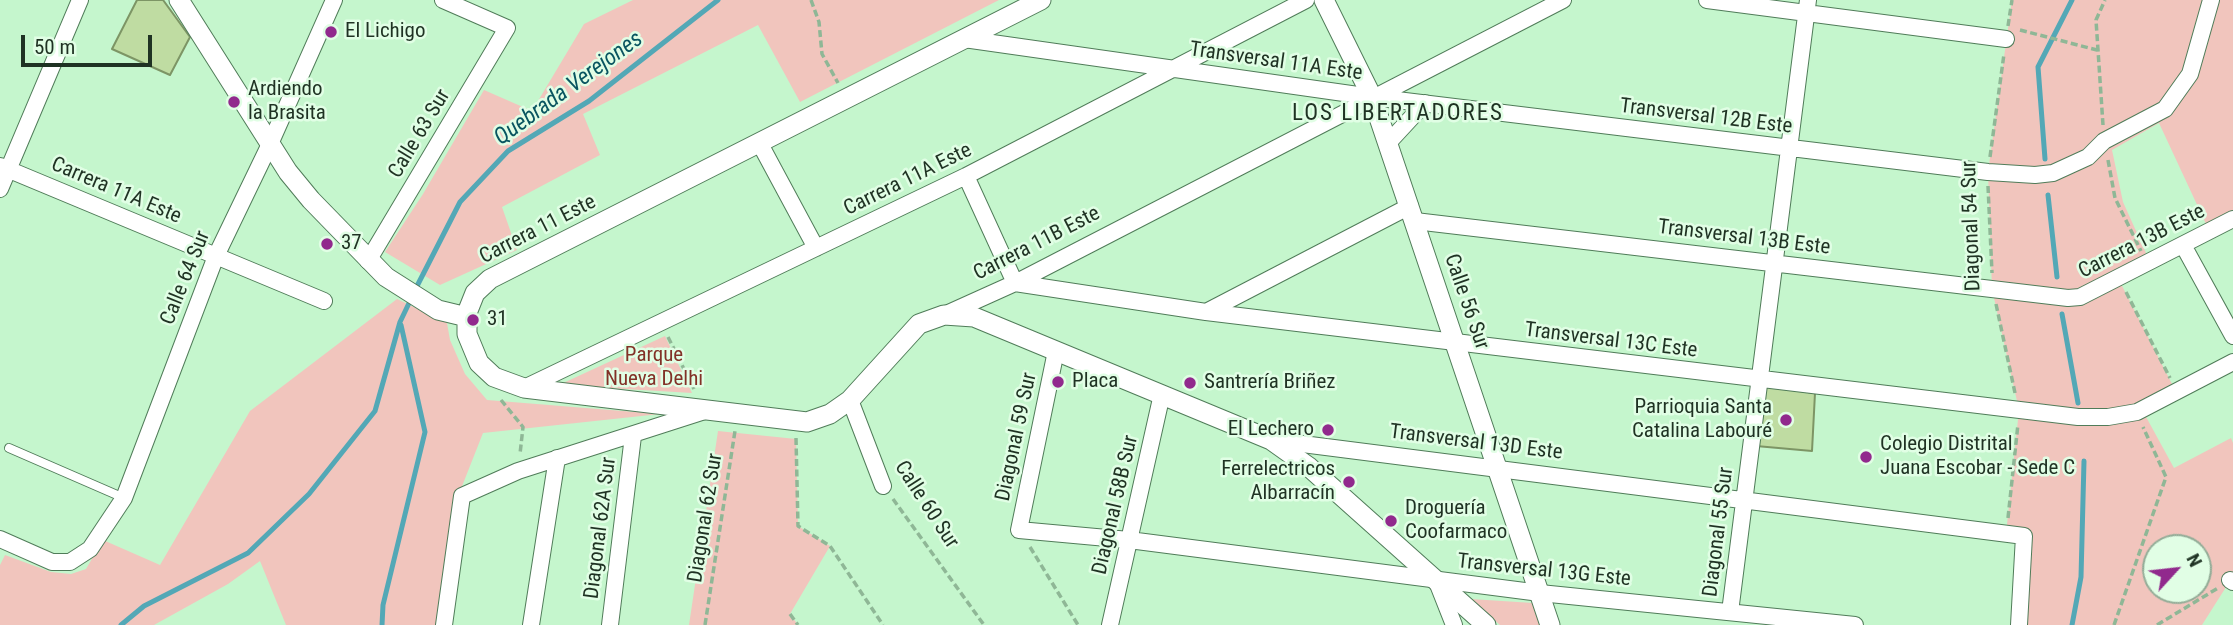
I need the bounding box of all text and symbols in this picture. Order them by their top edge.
place label: El Lichigo [345,19,425,45]
scale bar [24,21,156,65]
marker: El Lichigo [323,24,339,40]
water label: Quebrada Verejones [489,26,649,152]
text: 50 m [34,35,75,59]
street label: Transversal 11A Este [1188,37,1364,87]
place label: Ardiendo la Brasita [248,77,326,127]
street label: Calle 63 Sur [384,85,456,183]
marker: Ardiendo la Brasita [226,94,242,110]
street label: Transversal 12B Este [1618,94,1794,140]
district label: LOS LIBERTADORES [1294,100,1502,128]
street label: Carrera 11A Este [840,138,976,222]
street label: Carrera 11A Este [47,152,185,230]
street label: Diagonal 54 Sur [1957,160,1987,292]
street label: Carrera 11 Este [476,190,600,270]
street label: Carrera 13B Este [2075,199,2209,285]
street label: Carrera 11B Este [970,201,1104,287]
street label: Transversal 13B Este [1656,215,1832,261]
street label: Calle 64 Sur [156,227,216,329]
place label: 37 [341,231,362,257]
marker: 37 [319,236,335,252]
street label: Calle 56 Sur [1438,251,1494,353]
place label: 31 [487,307,508,333]
marker: 31 [465,312,481,328]
street label: Transversal 13C Este [1523,318,1699,364]
park label: Parque Nueva Delhi [605,343,703,393]
place label: Placa [1072,369,1118,395]
street label: Diagonal 59 Sur [991,370,1043,504]
place label: Santrería Briñez [1204,370,1336,396]
marker: Placa [1050,374,1066,390]
marker: Santrería Briñez [1182,375,1198,391]
place label: Parrioquia Santa Catalina Labouré [1632,395,1772,445]
marker: Parrioquia Santa Catalina Labouré [1778,412,1794,428]
place label: El Lechero [1228,417,1314,443]
street label: Transversal 13D Este [1388,420,1564,466]
marker: El Lechero [1320,422,1336,438]
place label: Colegio Distrital Juana Escobar - Sede C [1880,432,2075,482]
street label: Diagonal 58B Sur [1088,433,1144,577]
marker: Colegio Distrital Juana Escobar - Sede C [1858,449,1874,465]
street label: Diagonal 62 Sur [683,452,729,584]
street label: Diagonal 62A Sur [580,456,622,600]
street label: Calle 60 Sur [888,457,964,553]
place label: Ferrelectricos Albarracín [1221,457,1335,507]
street label: Diagonal 55 Sur [1699,466,1739,598]
marker: Ferrelectricos Albarracín [1341,474,1357,490]
place label: Droguería Coofarmaco [1405,496,1507,546]
marker: Droguería Coofarmaco [1383,513,1399,529]
north arrow [2142,534,2212,604]
street label: Transversal 13G Este [1456,549,1632,593]
text: N [2181,550,2207,571]

